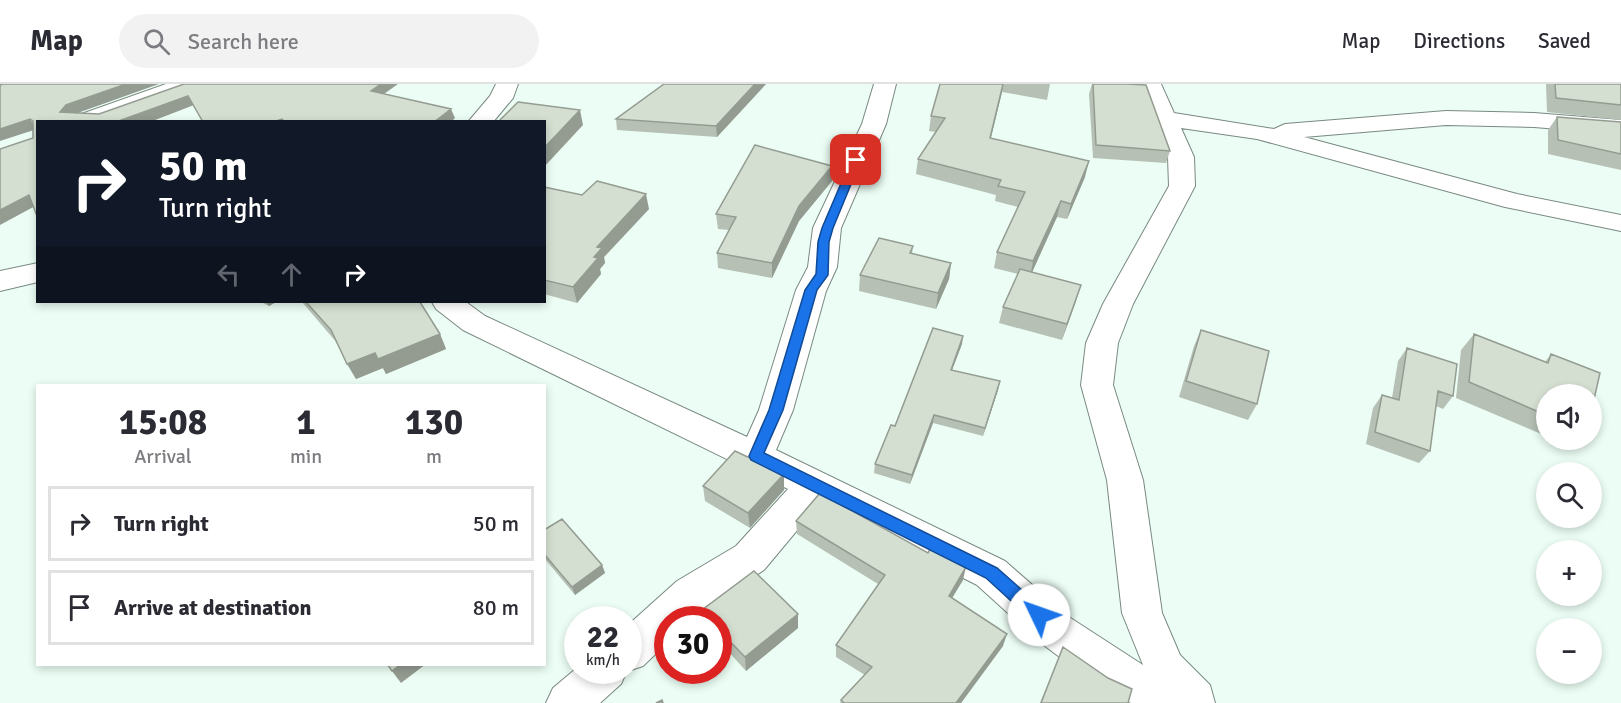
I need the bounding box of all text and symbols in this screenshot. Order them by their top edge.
search box [119,14,539,68]
text: Map [30,24,83,58]
icon: search [140,25,173,58]
text: Search here [188,28,299,55]
text: Map [1342,28,1380,54]
text: Directions [1413,28,1505,54]
text: Saved [1538,28,1591,54]
pin [830,134,881,185]
text: 50 m [159,141,248,192]
icon: arrive [839,143,872,176]
icon: right [60,144,138,222]
text: Turn right [159,192,272,225]
icon: left [212,258,245,291]
icon: ahead [275,258,308,291]
icon: right [338,258,371,291]
map controls [1536,384,1602,684]
button: sound [1536,384,1602,450]
text: 15:08 [119,400,207,445]
text: 1 [296,400,316,445]
text: 130 [405,400,463,445]
text: Arrival [134,444,192,469]
text: min [290,444,322,469]
text: m [426,444,442,469]
button: search [1536,462,1602,528]
icon: right [63,507,96,540]
text: Turn right [114,510,209,537]
text: 50 m [473,510,519,537]
button: + [1536,540,1602,606]
position arrow [1007,583,1071,647]
icon: arrive [63,591,96,624]
text: Arrive at destination [114,594,311,621]
text: 80 m [473,594,519,621]
speed limit sign: 30 [654,606,732,684]
button: − [1536,618,1602,684]
text: 22 [587,619,619,656]
text: km/h [586,651,620,669]

